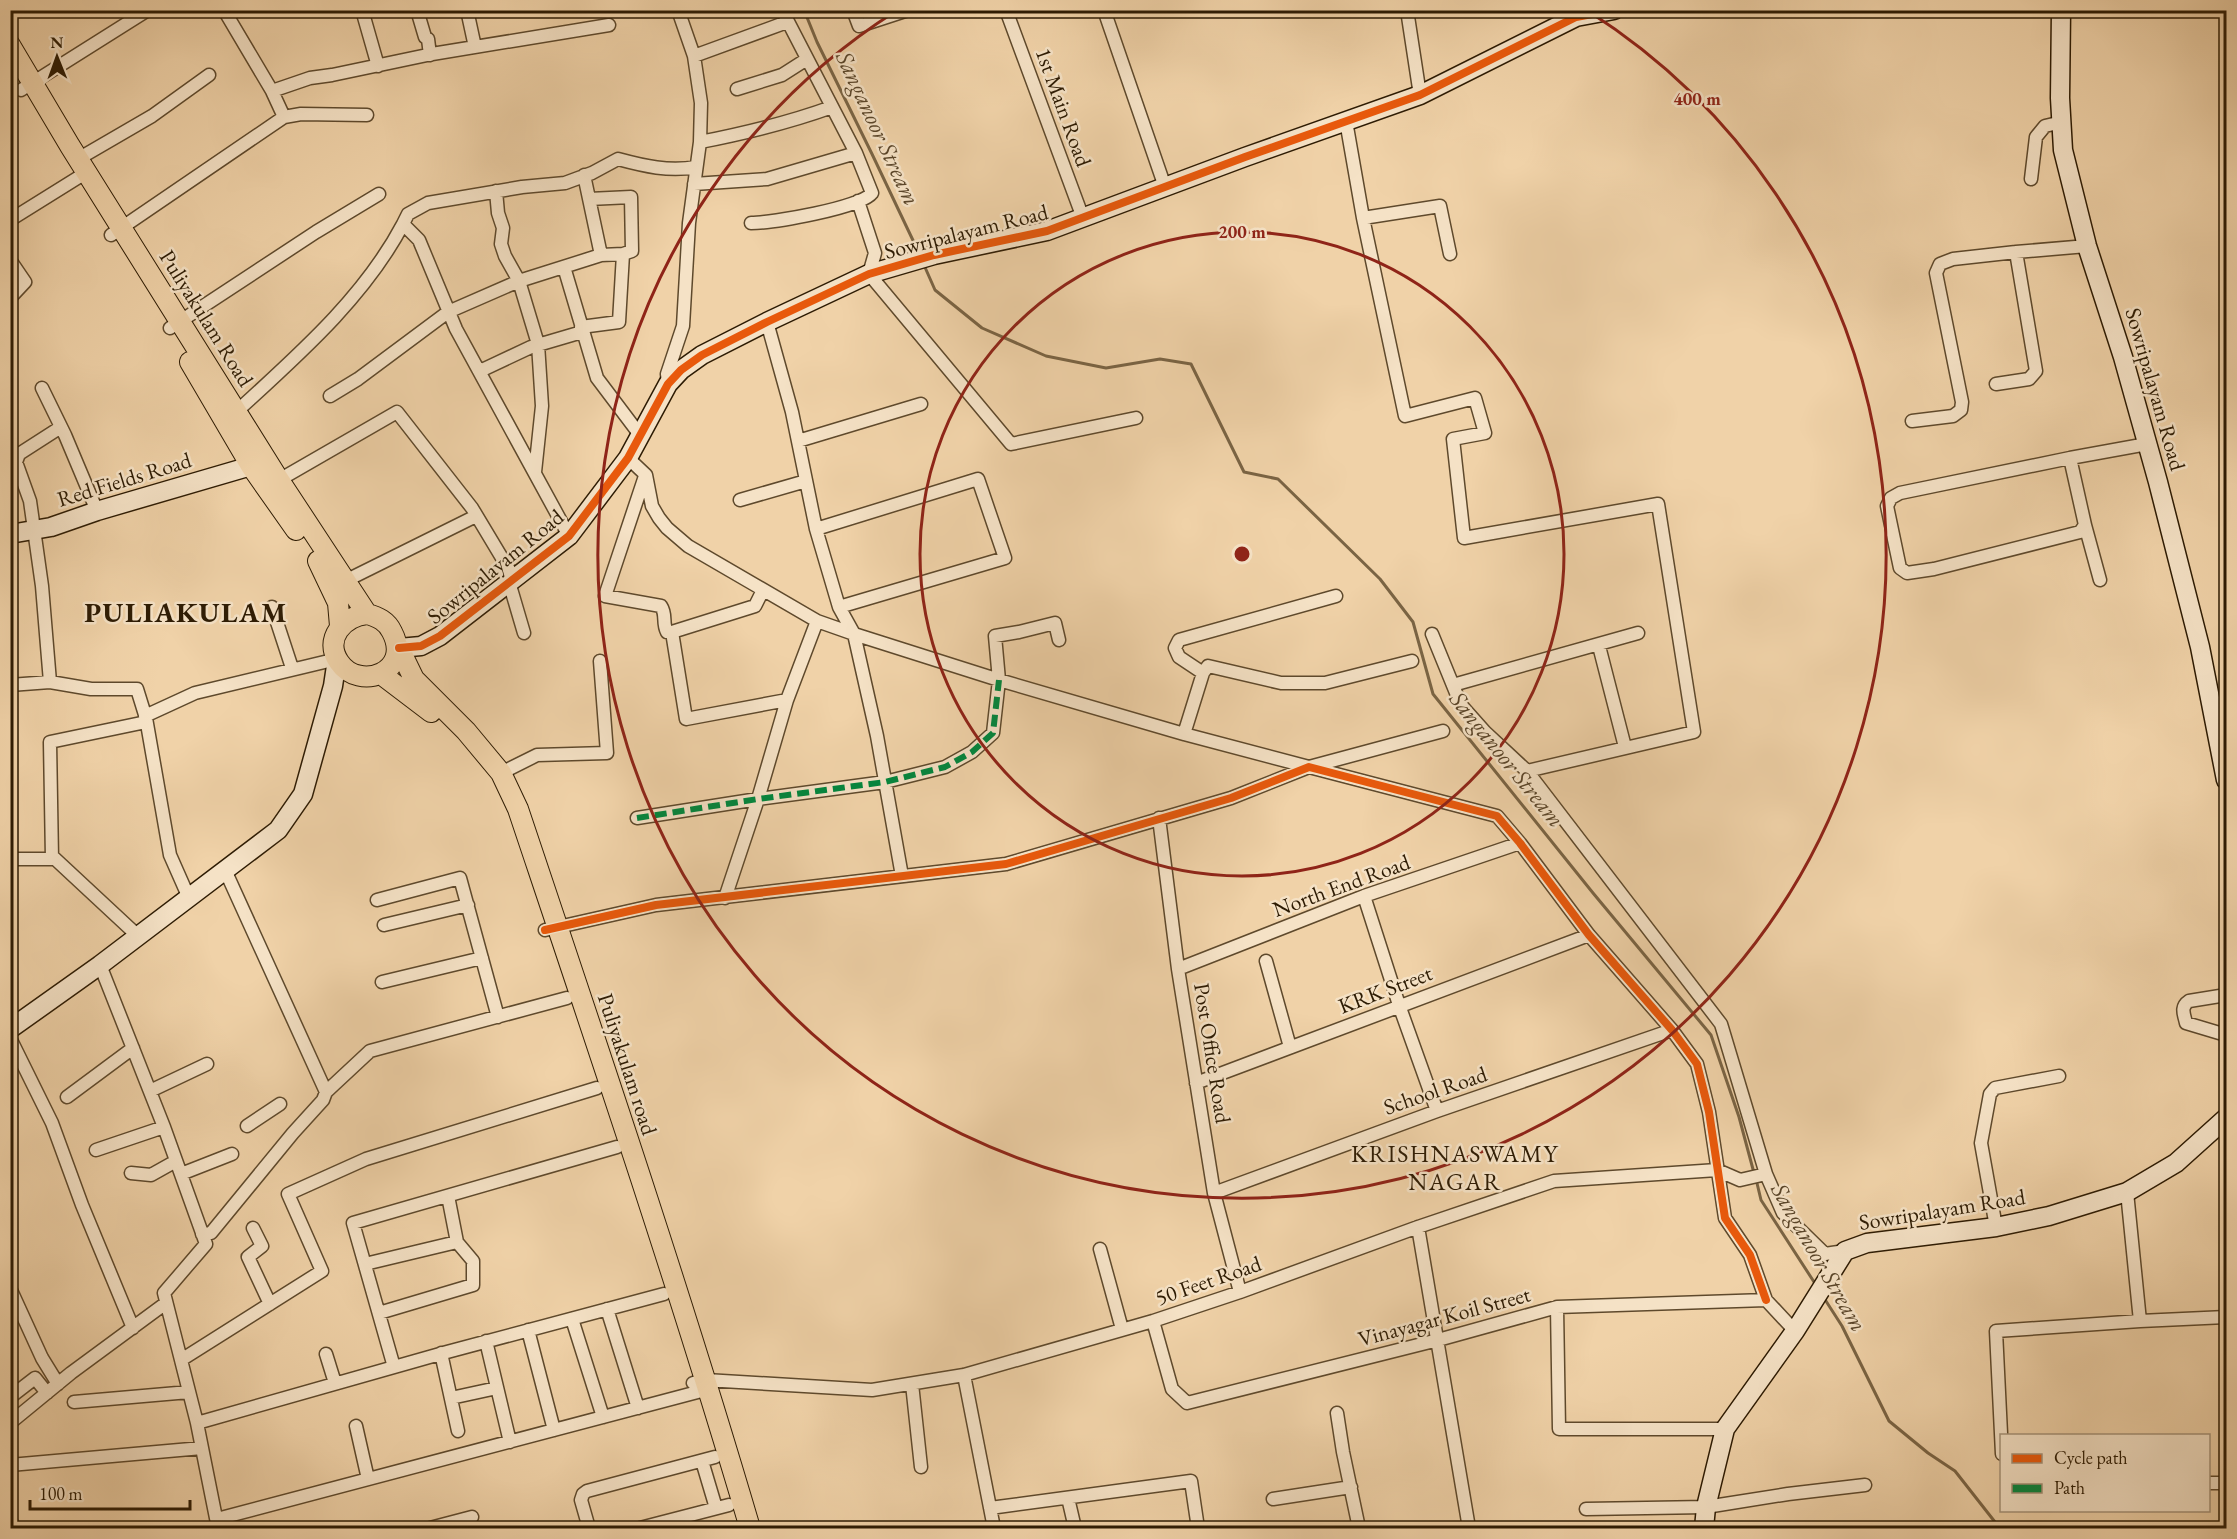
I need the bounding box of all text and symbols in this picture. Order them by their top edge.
north arrow [27,27,87,87]
text: N [50,32,63,53]
street label: 1st Main Road [1029,44,1099,171]
water label: Sanganoor Stream [829,45,928,210]
text: 400 m [1673,87,1721,110]
street label: Sowripalayam Road [881,197,1052,266]
text: 200 m [1218,220,1266,243]
street label: Puliyakulam Road [153,244,261,393]
street label: Sowripalayam Road [2118,304,2193,475]
street label: Red Fields Road [54,445,196,514]
street label: Sowripalayam Road [421,502,570,630]
centre of rings [1232,544,1252,564]
district label: PULIAKULAM [84,594,288,630]
water label: Sanganoor Stream [1442,683,1572,833]
street label: North End Road [1269,847,1415,924]
street label: KRK Street [1334,958,1436,1021]
street label: Post Office Road [1187,981,1238,1126]
street label: Puliyakulam road [591,989,664,1140]
street label: School Road [1380,1059,1492,1122]
district label: KRISHNASWAMY NAGAR [1351,1138,1559,1197]
water label: Sanganoor Stream [1764,1176,1874,1337]
street label: Sowripalayam Road [1857,1182,2028,1237]
street label: 50 Feet Road [1151,1249,1266,1312]
street label: Vinayagar Koil Street [1355,1280,1534,1353]
legend [2000,1434,2210,1512]
text: Cycle path [2054,1446,2128,1469]
scale bar [30,1473,190,1511]
text: Path [2054,1476,2085,1499]
text: 100 m [39,1482,83,1505]

